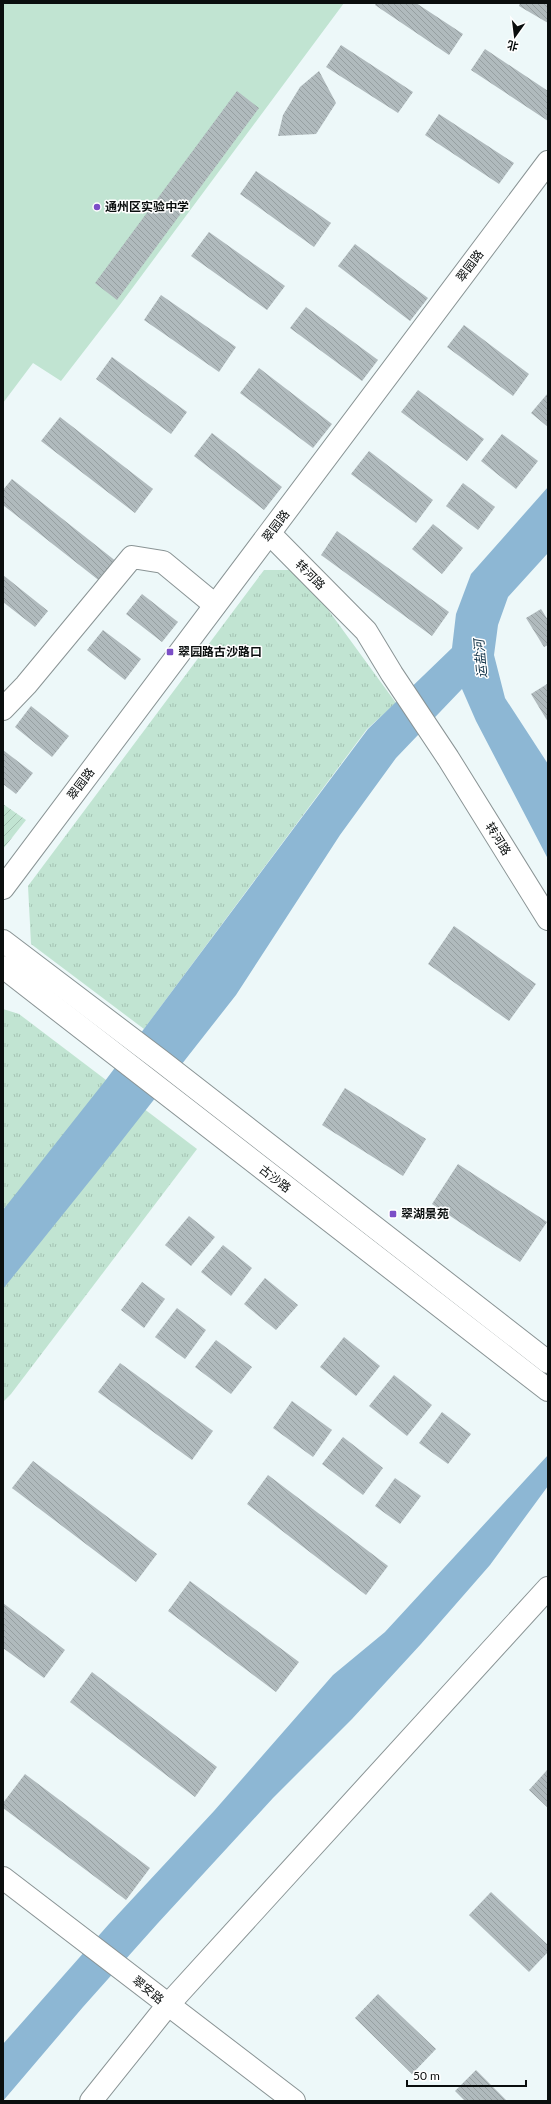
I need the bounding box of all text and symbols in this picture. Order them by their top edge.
north arrow [495,16,535,56]
text: 北 [506,39,519,54]
place label: 通州区实验中学 [105,199,189,214]
marker: 通州区实验中学 [92,202,102,212]
street label: 翠园路 [453,247,486,285]
street label: 翠园路 [259,507,292,545]
street label: 转河路 [292,557,328,593]
water label: 运盐河 [470,636,490,679]
place label: 翠园路古沙路口 [178,644,262,659]
marker: 翠园路古沙路口 [165,647,175,657]
street label: 翠园路 [64,765,97,803]
street label: 转河路 [483,819,514,858]
street label: 古沙路 [257,1162,294,1196]
place label: 翠湖景苑 [401,1206,449,1221]
marker: 翠湖景苑 [388,1209,398,1219]
street label: 翠安路 [130,1972,167,2007]
scale bar [407,2062,526,2088]
text: 50 m [413,2068,440,2083]

